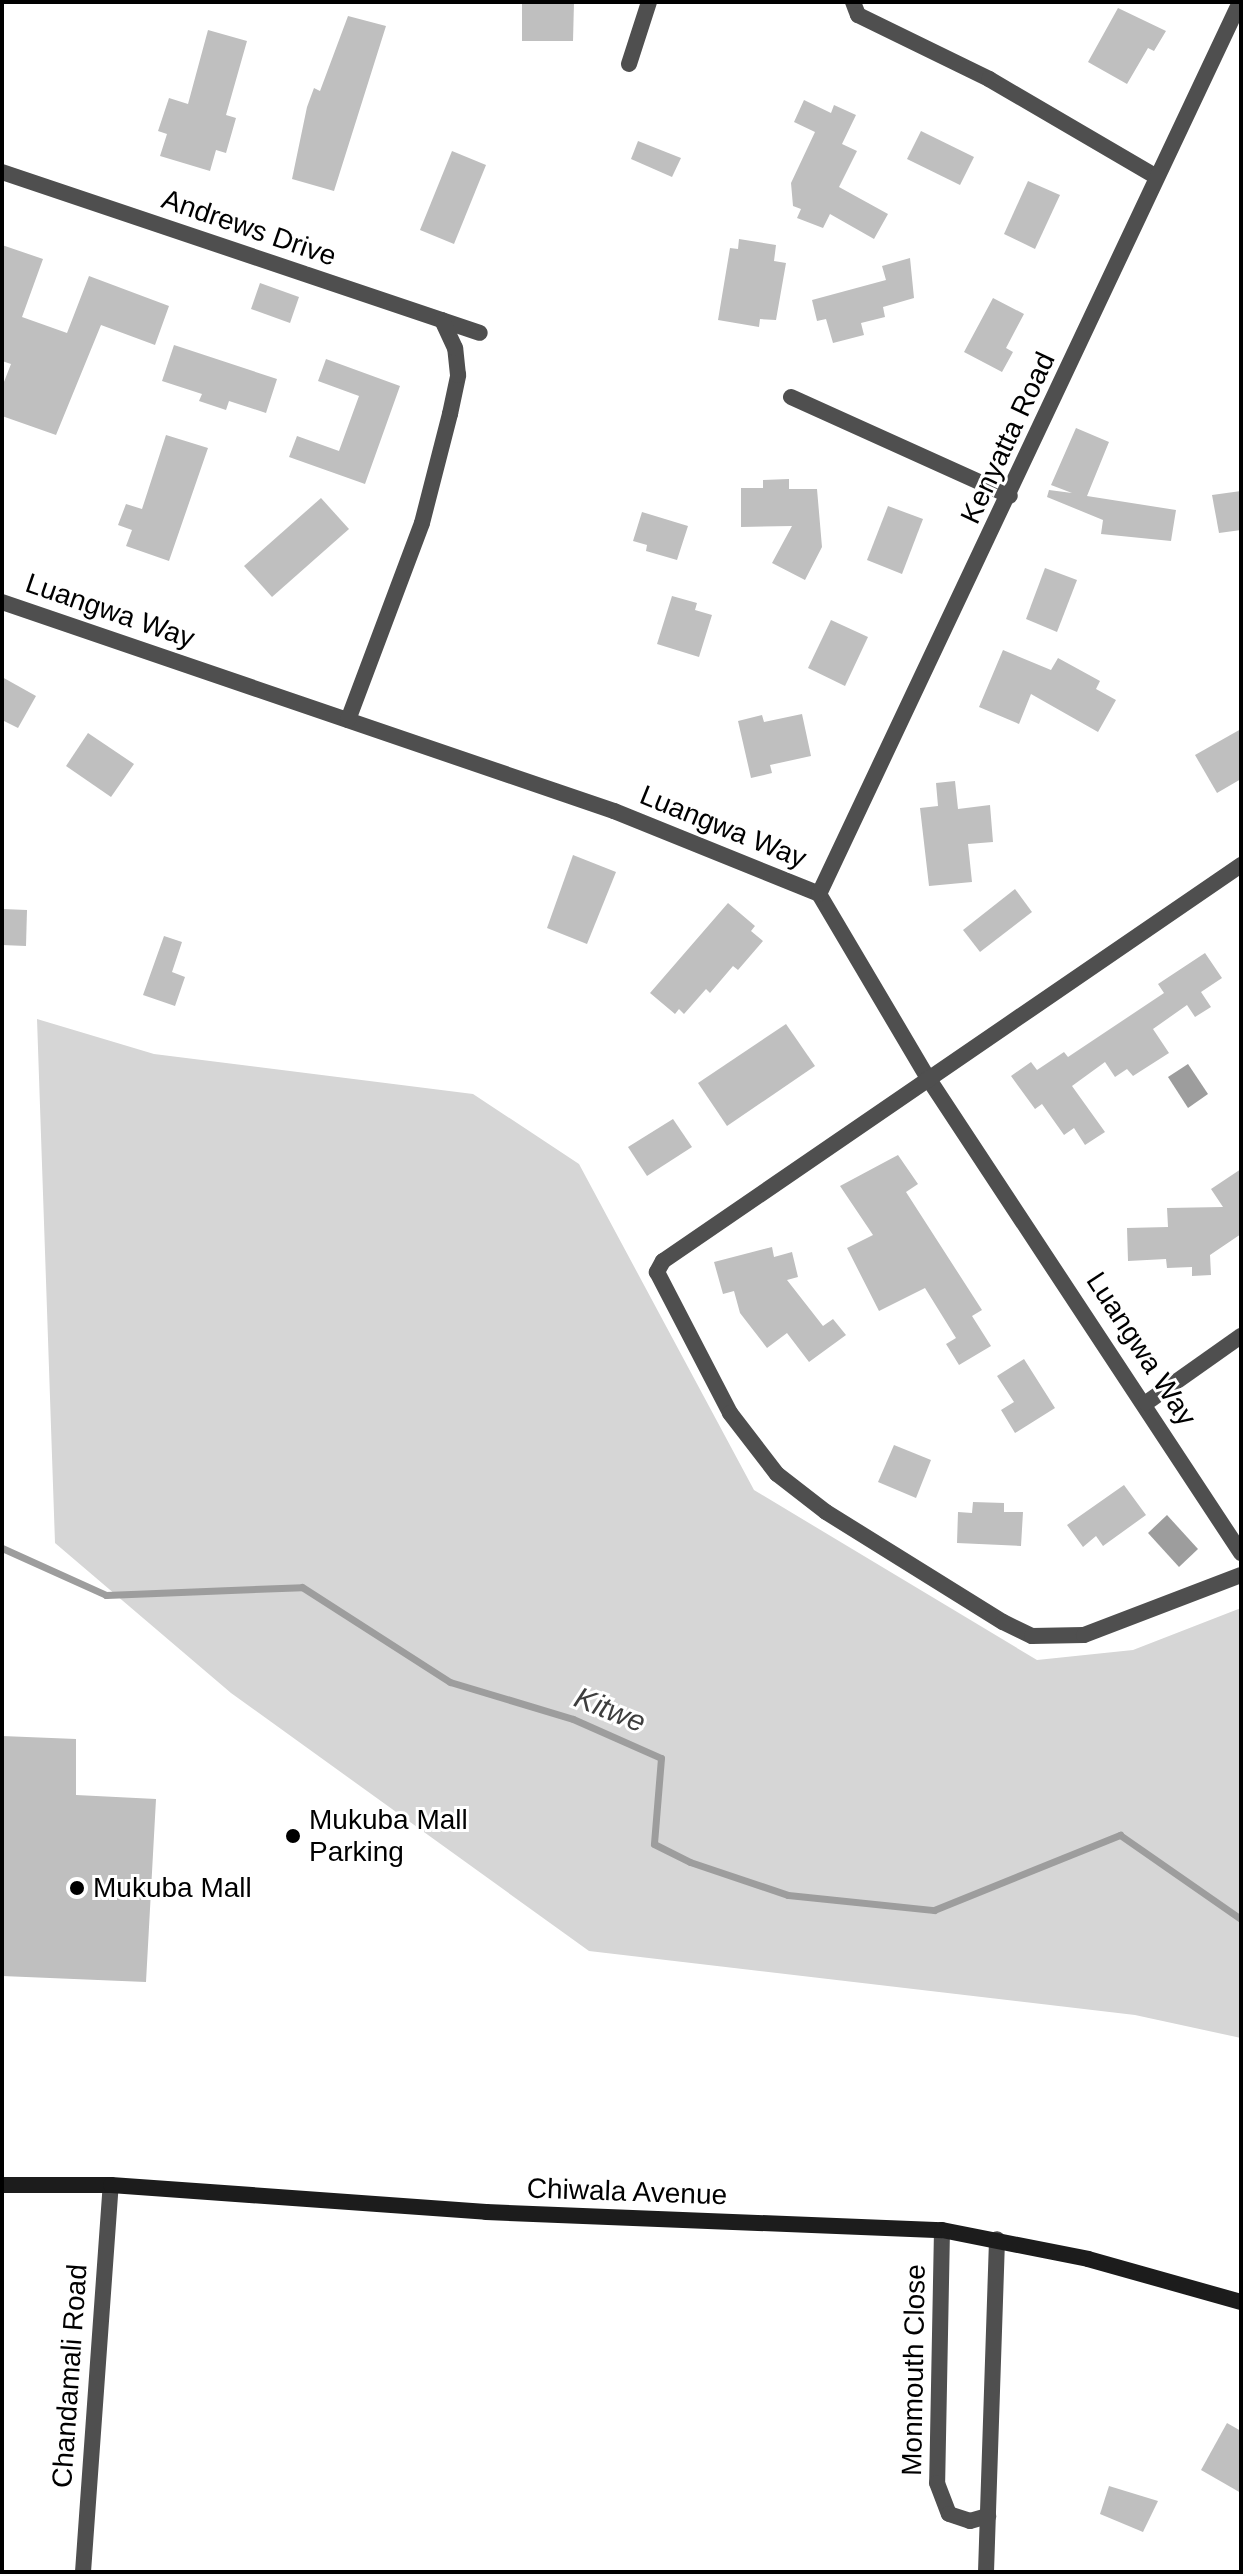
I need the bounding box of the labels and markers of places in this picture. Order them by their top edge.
place label: Mukuba Mall Parking [309,1803,468,1869]
marker: Mukuba Mall Parking [284,1827,302,1845]
place label: Mukuba Mall [93,1871,252,1905]
marker: Mukuba Mall [68,1879,86,1897]

